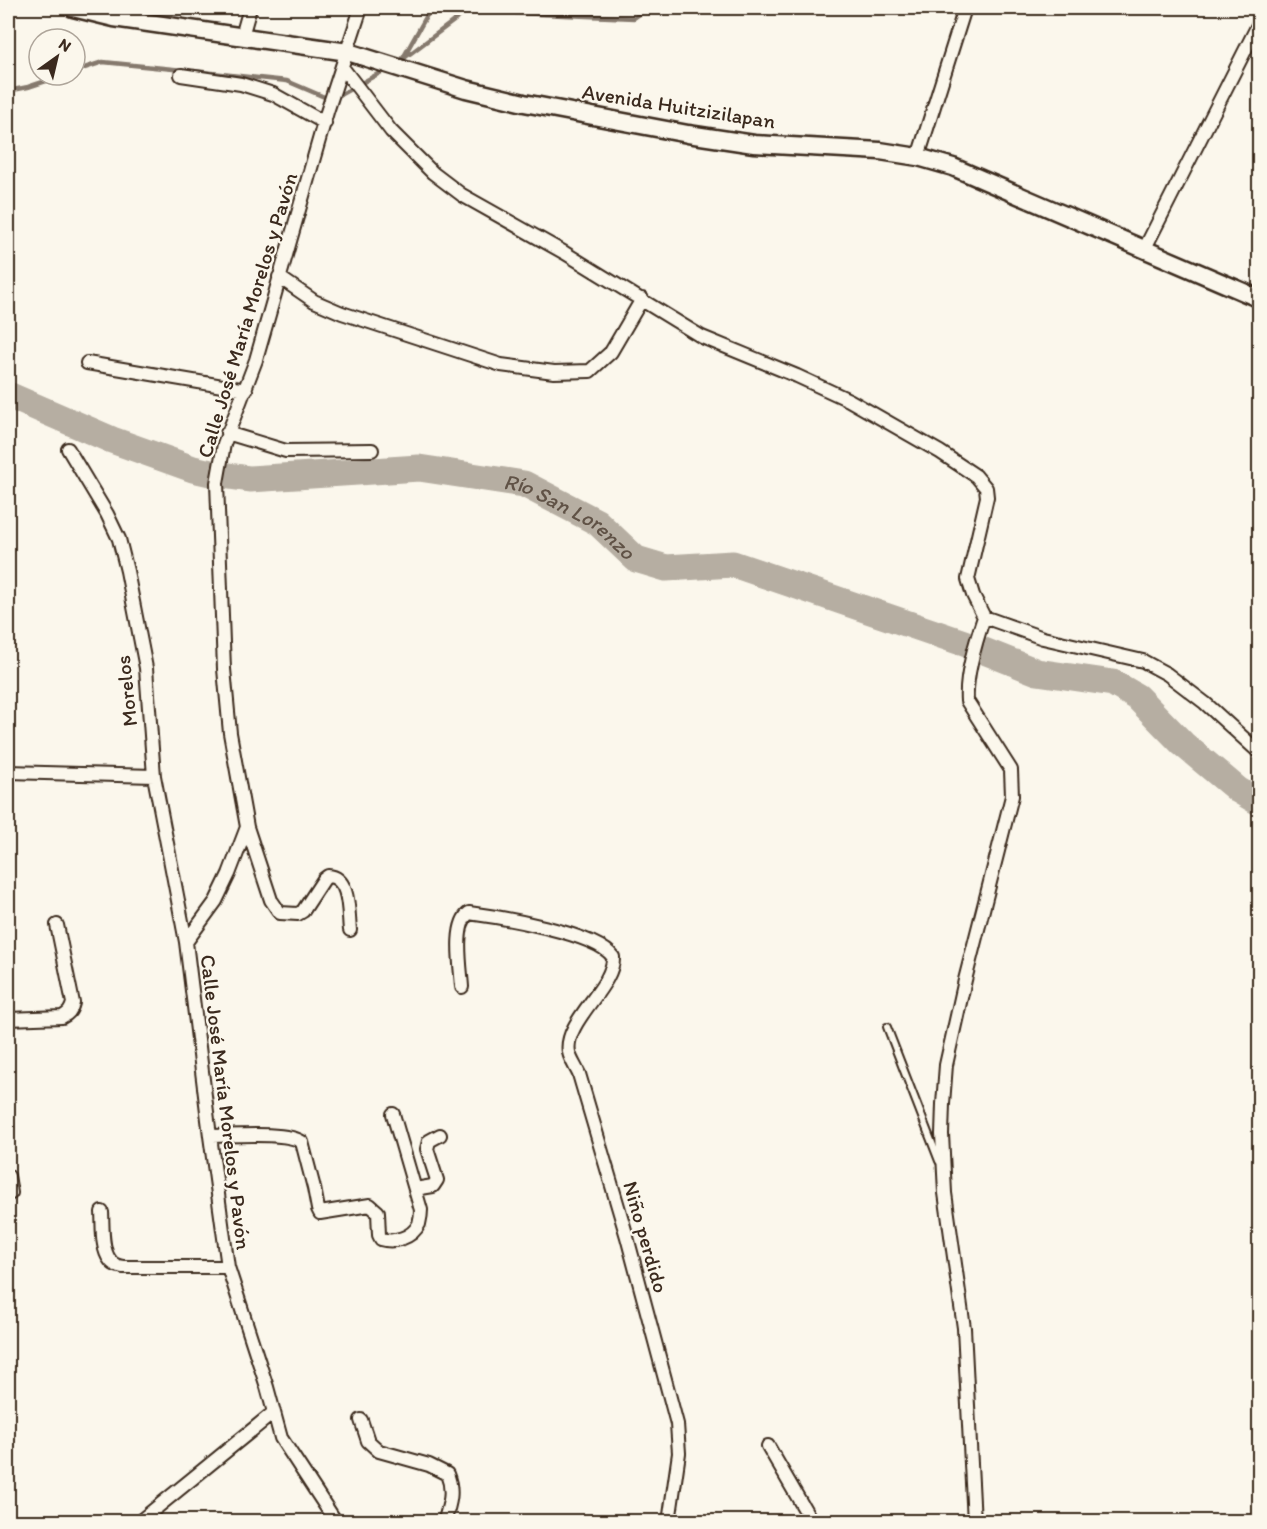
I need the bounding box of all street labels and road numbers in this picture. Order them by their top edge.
street label: Avenida Huitzizilapan [581,78,778,134]
street label: Calle José María Morelos y Pavón [192,169,302,461]
street label: Morelos [110,654,142,728]
street label: Calle José María Morelos y Pavón [195,953,257,1251]
street label: Niño perdido [618,1178,674,1296]

